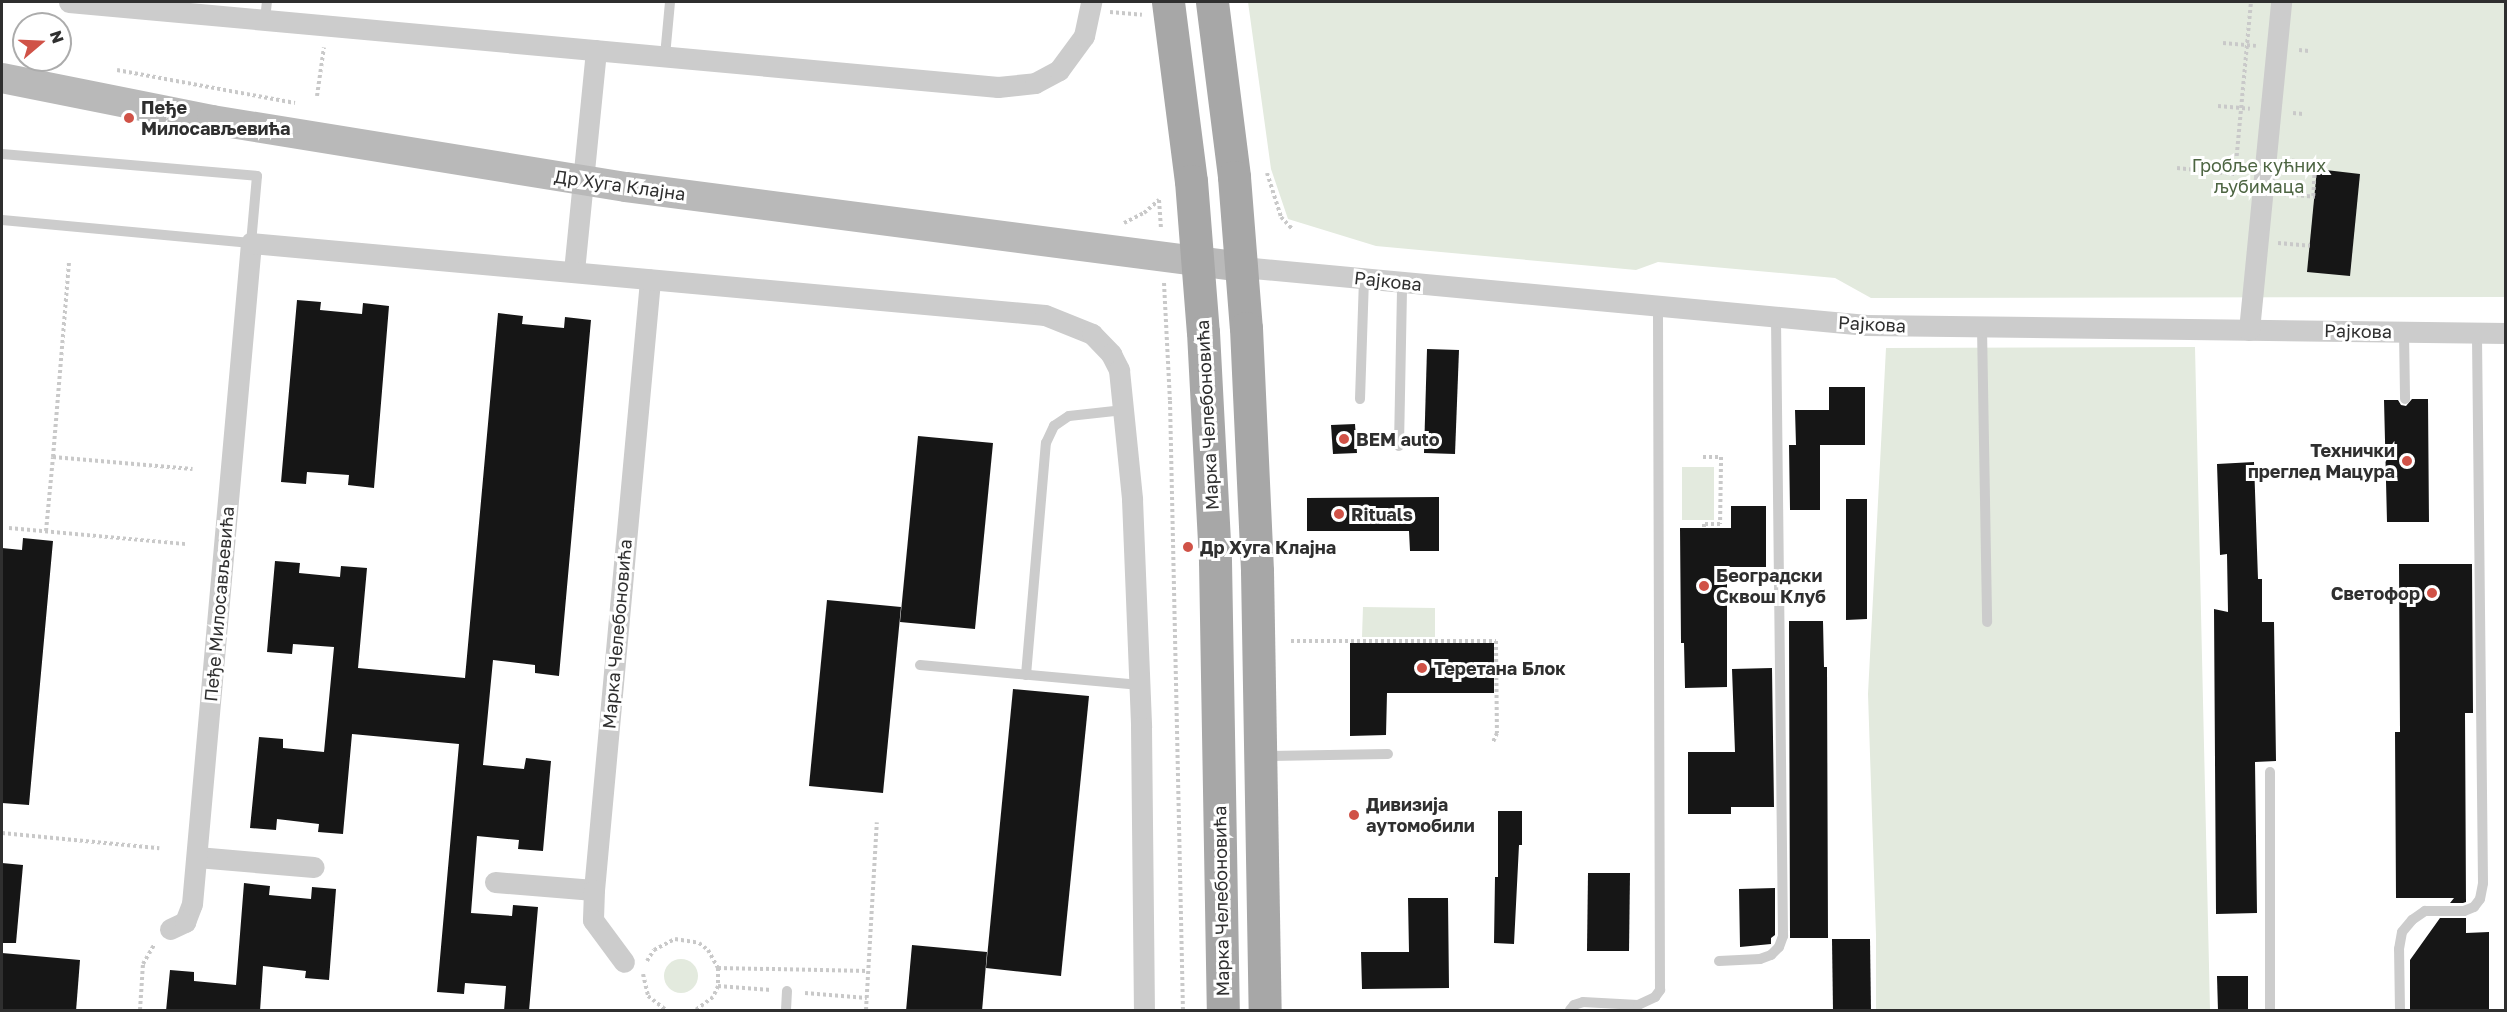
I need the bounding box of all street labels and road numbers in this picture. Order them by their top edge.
street label: Др Хуга Клајна [553,165,687,205]
street label: Рајкова [1353,267,1423,295]
street label: Рајкова [1838,311,1906,337]
street label: Марка Челебоновића [1191,319,1223,511]
street label: Рајкова [2324,320,2392,342]
street label: Пеђе Милосављевића [200,505,238,703]
street label: Марка Челебоновића [598,538,636,730]
street label: Марка Челебоновића [1209,806,1233,996]

